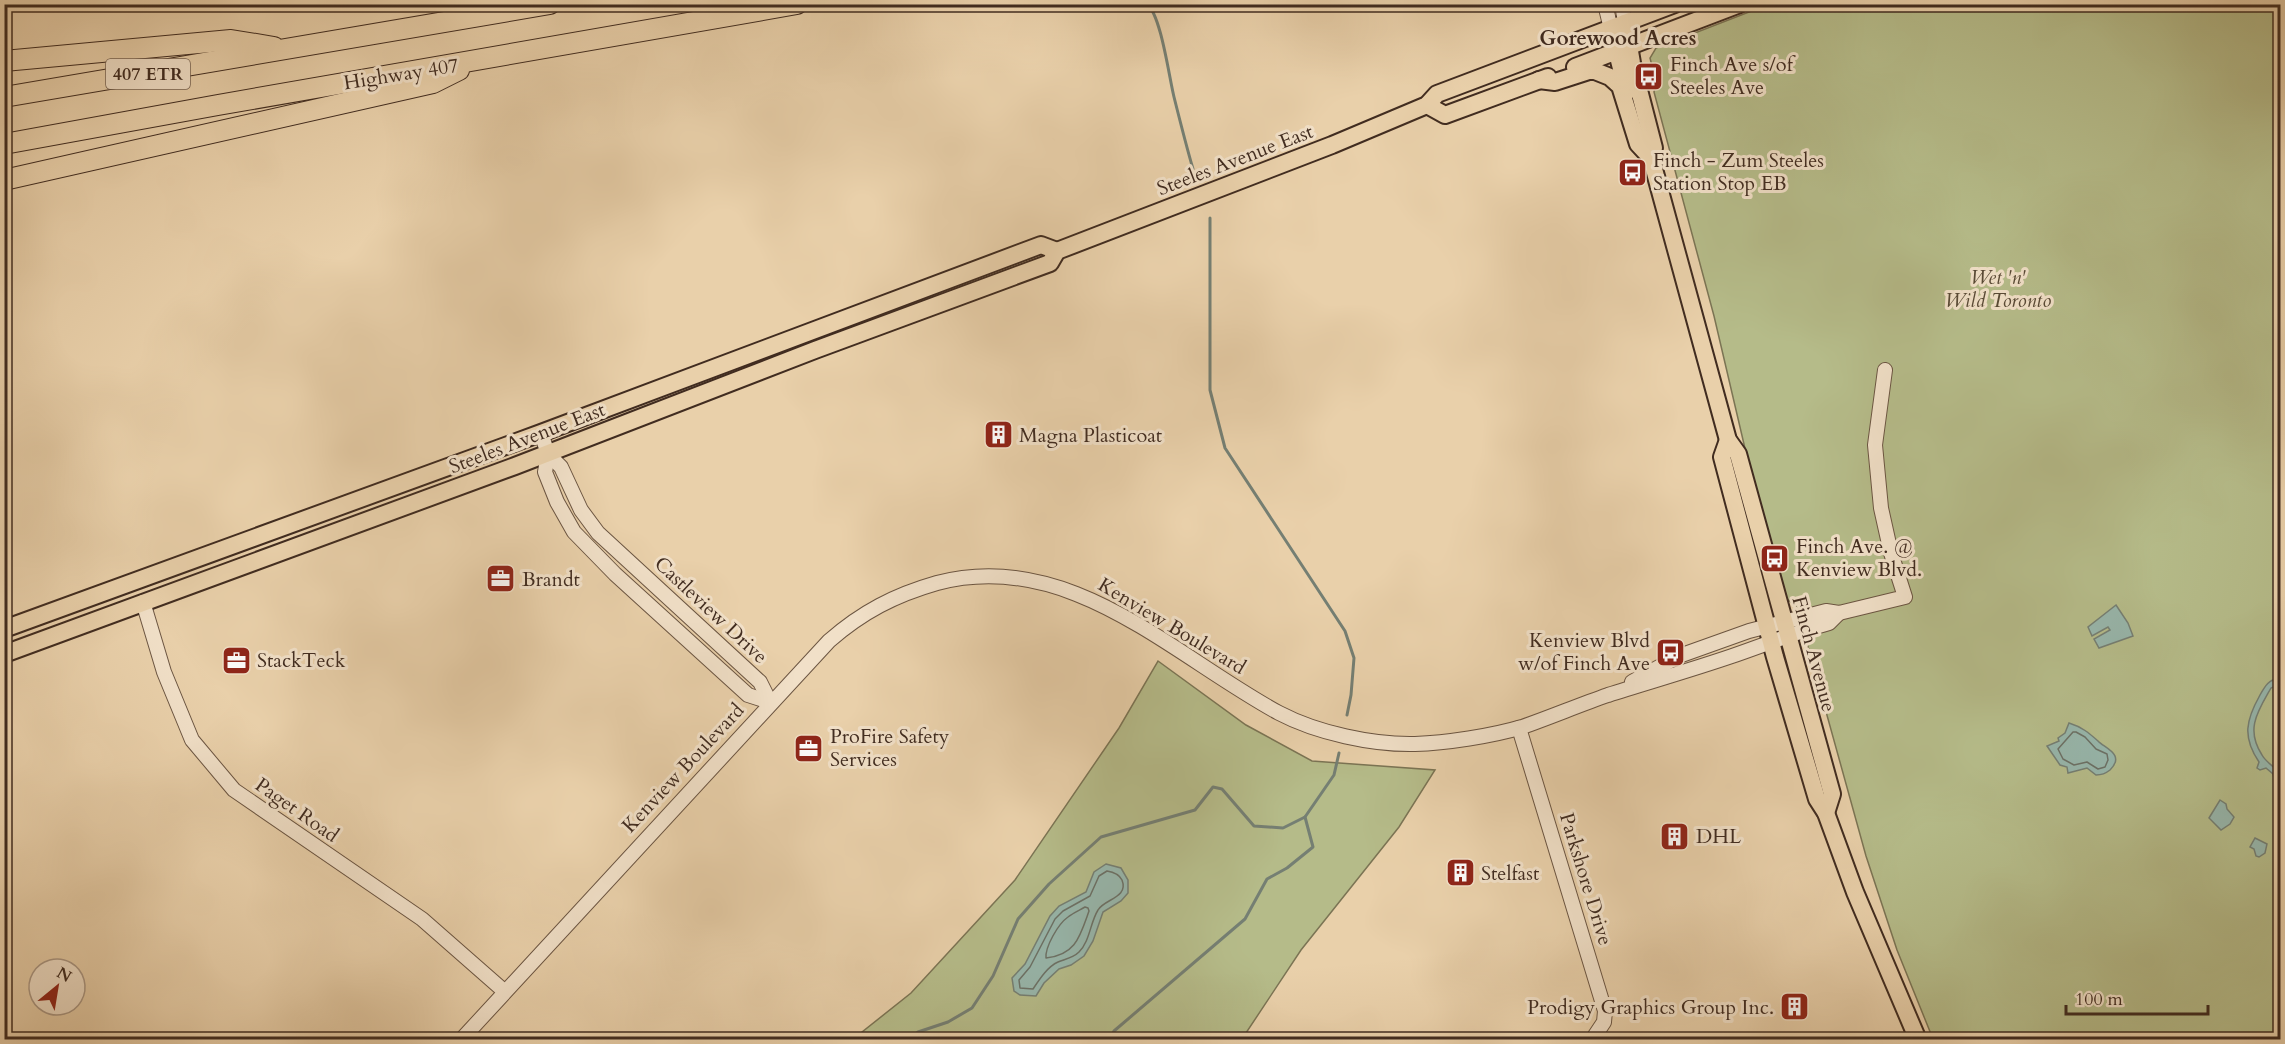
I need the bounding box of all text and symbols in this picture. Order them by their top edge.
district label: Gorewood Acres [1539,24,1697,53]
place label: Finch Ave s/of Steeles Ave [1670,51,1796,101]
street label: Highway 407 [342,52,460,96]
road number: 407 ETR [106,59,190,89]
bus stop icon: Finch Ave s/of Steeles Ave [1633,60,1665,92]
street label: Steeles Avenue East [1153,118,1317,202]
place label: Finch - Zum Steeles Station Stop EB [1653,147,1824,197]
bus stop icon: Finch - Zum Steeles Station Stop EB [1616,156,1648,188]
park label: Wet 'n' Wild Toronto [1945,264,2051,314]
street label: Steeles Avenue East [445,396,609,480]
building icon: Magna Plasticoat [982,419,1014,451]
place label: Magna Plasticoat [1019,422,1163,449]
place label: Finch Ave. @ Kenview Blvd. [1796,533,1922,583]
bus stop icon: Finch Ave. @ Kenview Blvd. [1759,542,1791,574]
street label: Castleview Drive [649,550,773,670]
office icon: Brandt [485,563,517,595]
place label: Brandt [522,566,581,593]
street label: Kenview Boulevard [1093,571,1251,681]
street label: Finch Avenue [1786,593,1842,715]
place label: Kenview Blvd w/of Finch Ave [1518,627,1650,677]
bus stop icon: Kenview Blvd w/of Finch Ave [1655,636,1687,668]
office icon: StackTeck [220,644,252,676]
place label: StackTeck [257,647,346,674]
street label: Kenview Boulevard [616,697,750,839]
place label: ProFire Safety Services [830,723,950,773]
office icon: ProFire Safety Services [793,732,825,764]
street label: Paget Road [250,771,345,849]
street label: Parkshore Drive [1553,810,1619,948]
building icon: DHL [1659,820,1691,852]
place label: DHL [1696,823,1742,850]
building icon: Stelfast [1444,857,1476,889]
place label: Stelfast [1481,860,1540,887]
north arrow [27,957,87,1017]
text: N [52,962,76,988]
scale bar [2066,978,2208,1016]
text: 100 m [2075,987,2123,1012]
building icon: Prodigy Graphics Group Inc. [1779,991,1811,1023]
place label: Prodigy Graphics Group Inc. [1527,994,1774,1021]

